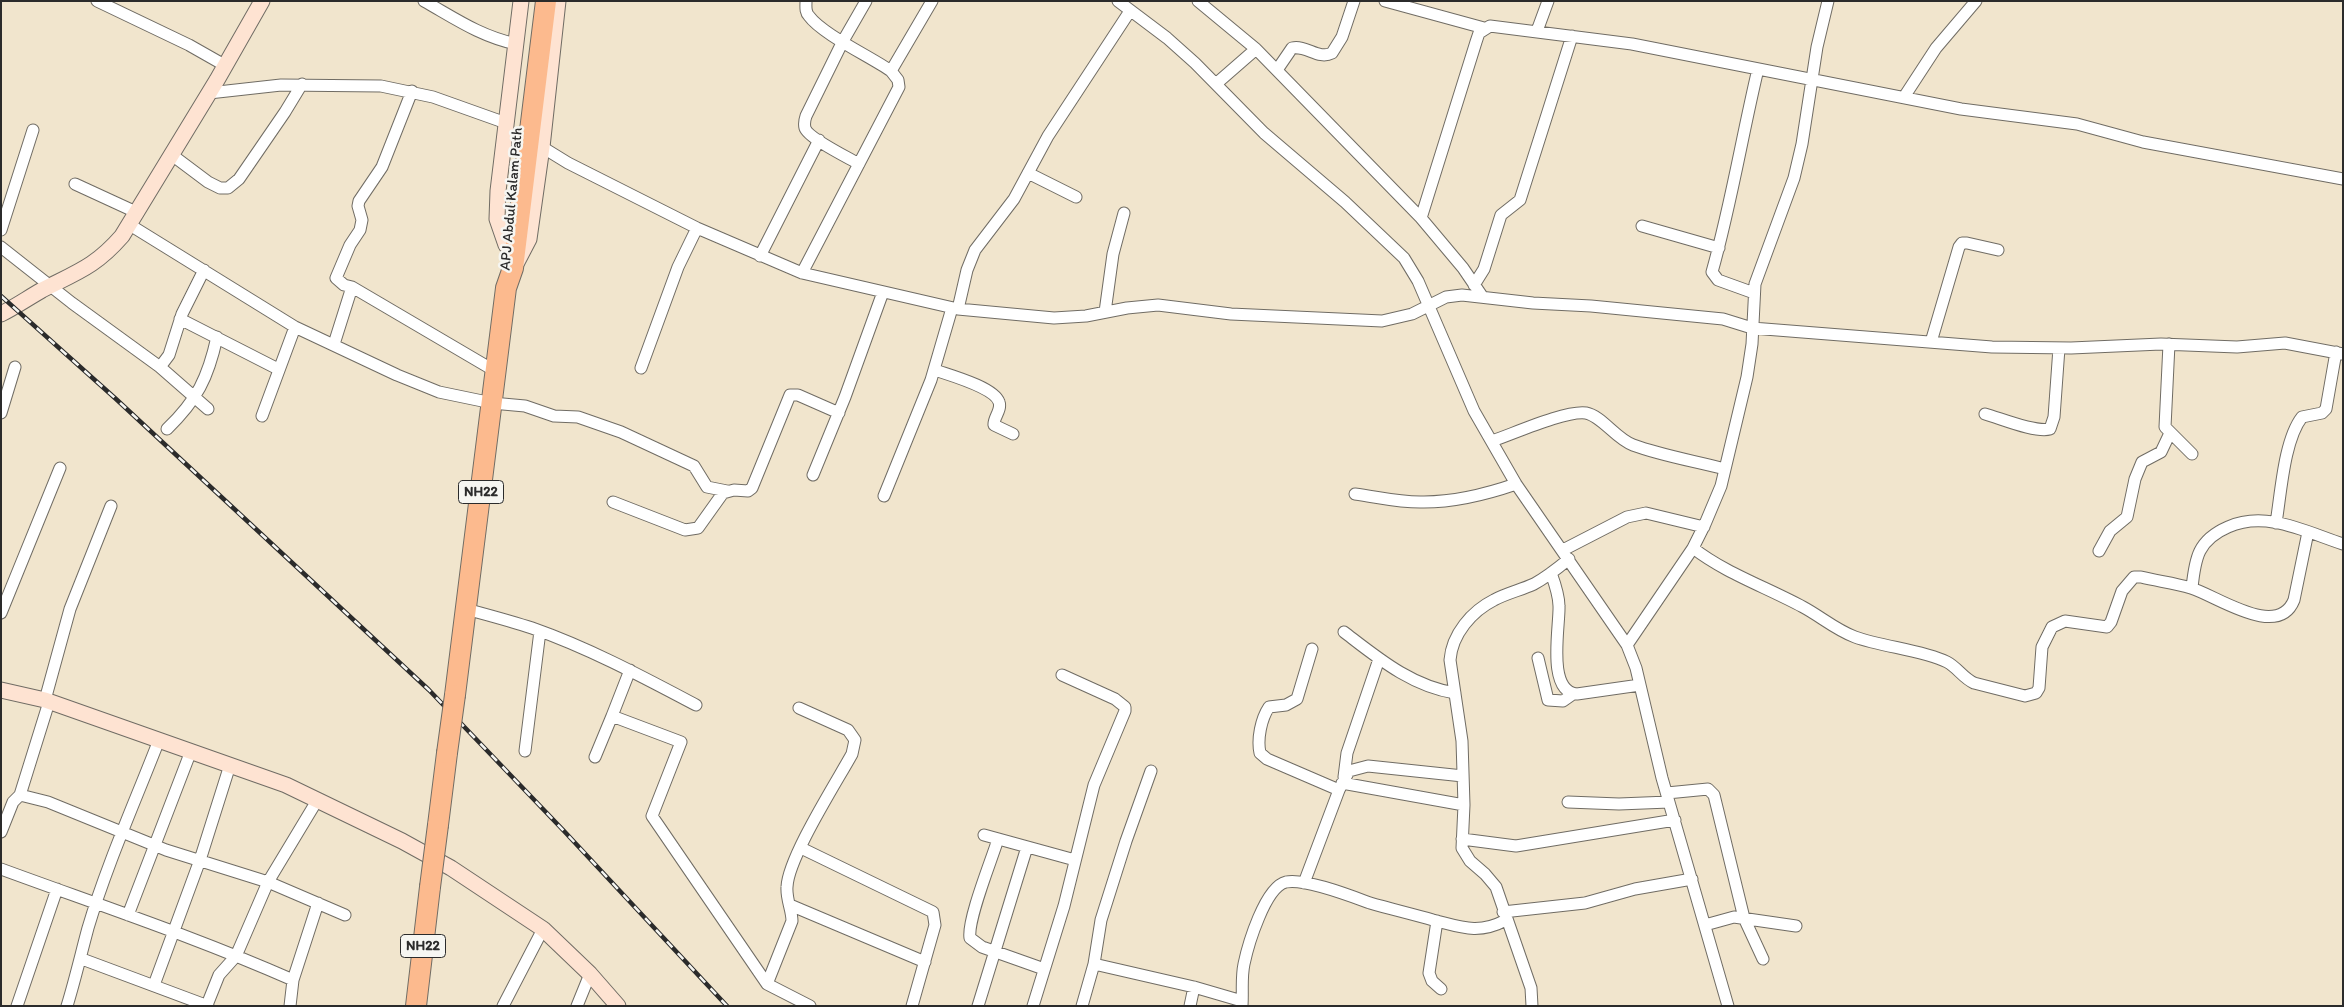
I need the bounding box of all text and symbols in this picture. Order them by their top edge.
street label: APJ Abdul Kalam Path [497,127,527,271]
road number: NH22 [458,481,504,504]
road number: NH22 [400,934,446,958]

